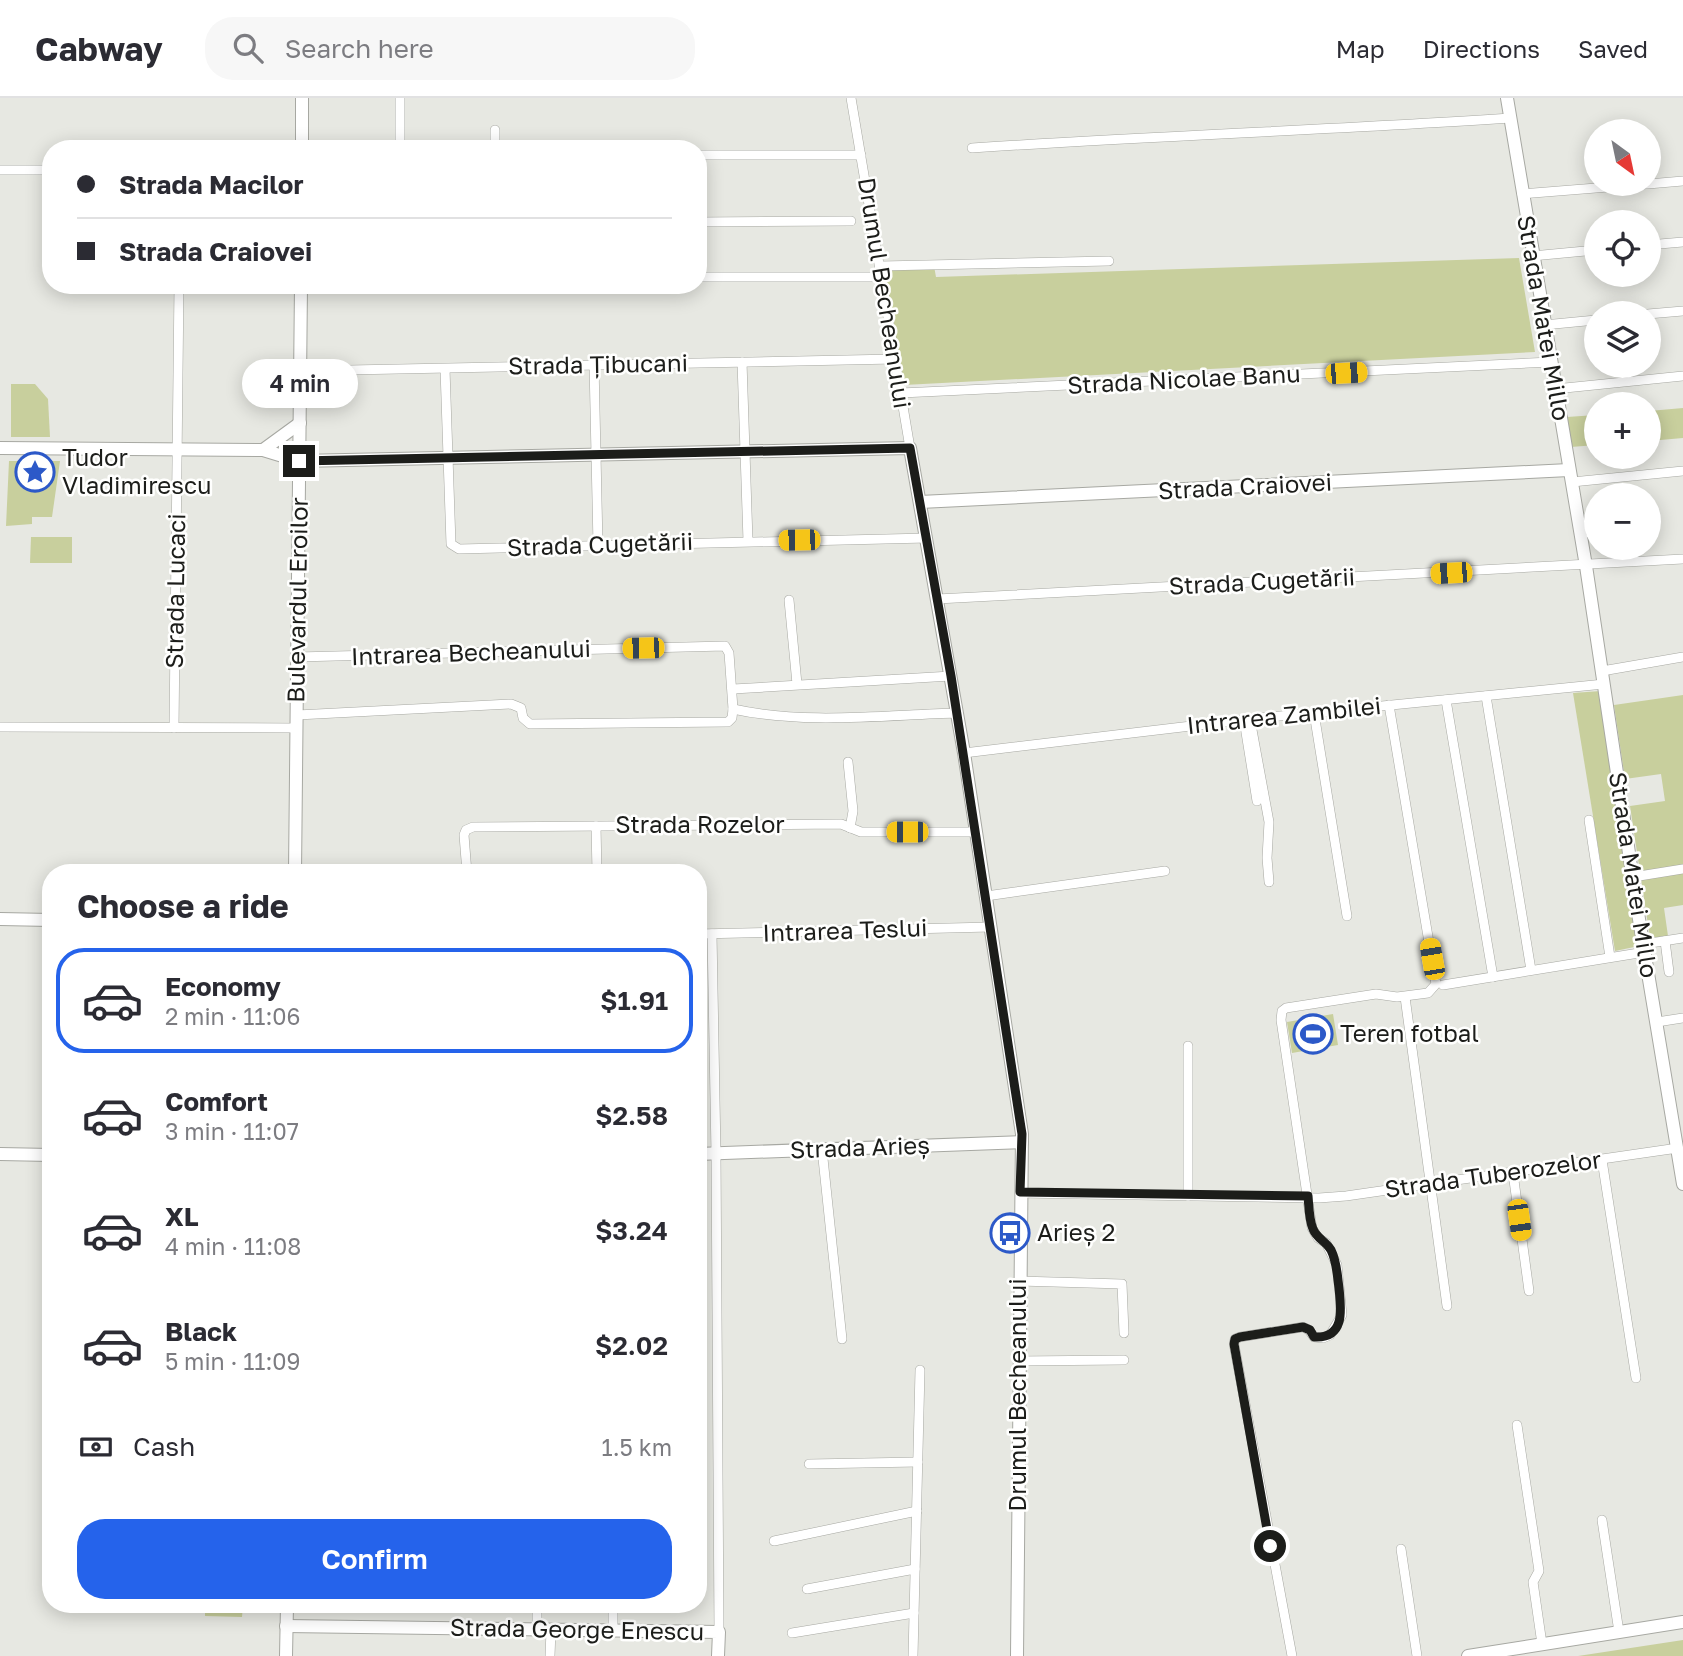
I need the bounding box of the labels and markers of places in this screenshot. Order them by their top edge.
place label: Tudor Vladimirescu [62,442,212,499]
place icon: Tudor Vladimirescu [14,451,56,493]
sports icon: Teren fotbal [1292,1013,1334,1055]
place label: Teren fotbal [1340,1018,1479,1047]
bus stop icon: Arieș 2 [989,1212,1031,1254]
place label: Arieș 2 [1037,1217,1115,1247]

